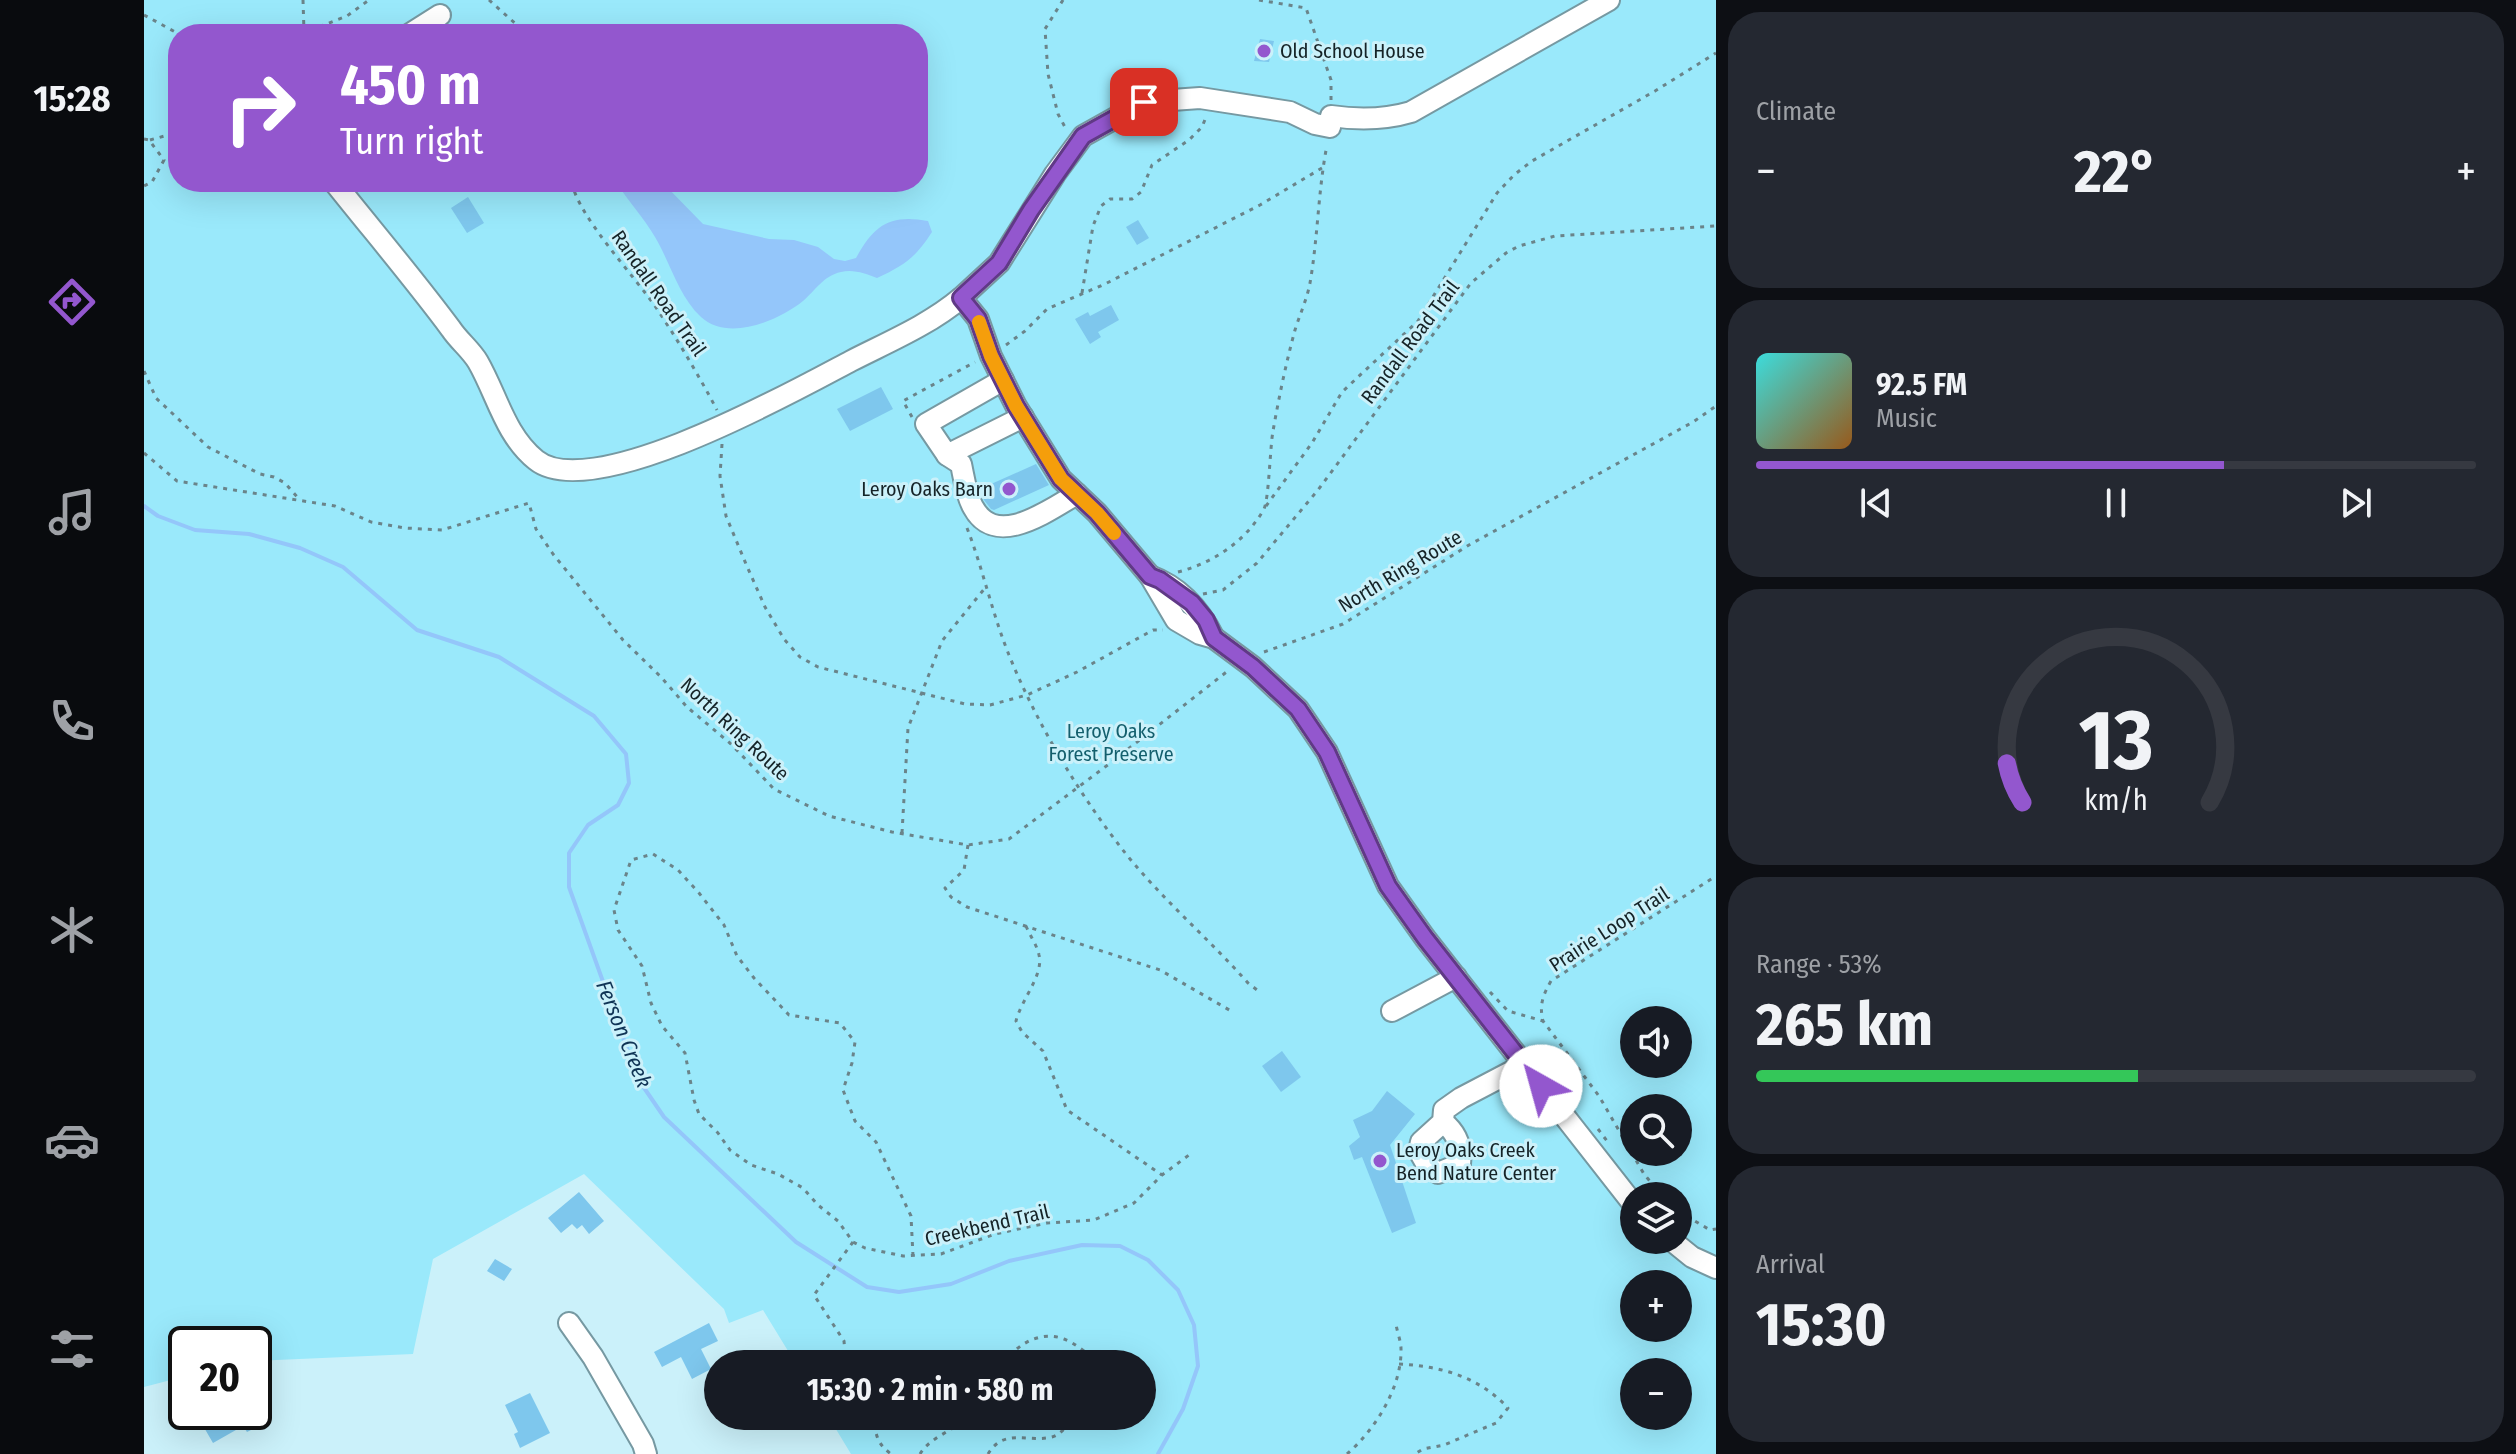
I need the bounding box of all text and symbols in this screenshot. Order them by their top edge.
place label: Old School House [1280,39,1425,63]
marker: Old School House [1255,42,1273,60]
text: 450 m [340,52,481,119]
icon: right [208,56,312,160]
pin [1110,68,1178,136]
text: 15:28 [34,77,110,121]
icon: arrive [1122,80,1166,124]
text: Climate [1756,96,1836,127]
text: Turn right [340,120,483,164]
text: 22° [2074,136,2158,208]
text: − [1756,145,1776,198]
text: + [2456,145,2476,198]
street label: Randall Road Trail [607,226,711,360]
icon: directions [44,274,100,330]
street label: Randall Road Trail [1356,276,1464,408]
text: 92.5 FM [1876,367,1967,403]
text: Music [1876,403,1937,434]
place label: Leroy Oaks Barn [861,477,993,501]
marker: Leroy Oaks Barn [1000,480,1018,498]
icon: previous [1854,481,1898,525]
icon: pause [2094,481,2138,525]
icon: next [2334,481,2378,525]
icon: music [44,484,100,540]
street label: North Ring Route [1334,525,1466,617]
street label: North Ring Route [676,673,794,785]
text: 13 [2079,691,2153,791]
icon: phone [44,693,100,749]
park label: Leroy Oaks Forest Preserve [1048,719,1174,766]
text: km/h [2084,783,2148,818]
street label: Prairie Loop Trail [1545,881,1673,977]
icon: climate [44,902,100,958]
text: Range · 53% [1756,949,1882,980]
water label: Ferson Creek [590,976,658,1092]
text: 265 km [1756,989,1933,1061]
map controls [1620,1006,1692,1430]
button: sound [1620,1006,1692,1078]
position arrow [1499,1044,1583,1128]
button: search [1620,1094,1692,1166]
icon: car [44,1112,100,1168]
place label: Leroy Oaks Creek Bend Nature Center [1396,1138,1556,1185]
marker: Leroy Oaks Creek Bend Nature Center [1371,1152,1389,1170]
button: layers [1620,1182,1692,1254]
street label: Creekbend Trail [922,1199,1052,1251]
text: Arrival [1756,1249,1825,1280]
button: + [1620,1270,1692,1342]
text: 15:30 [1756,1289,1887,1361]
icon: filters [44,1321,100,1377]
speed limit sign: 20 [168,1326,272,1430]
button: − [1620,1358,1692,1430]
text: 15:30 · 2 min · 580 m [807,1372,1053,1408]

